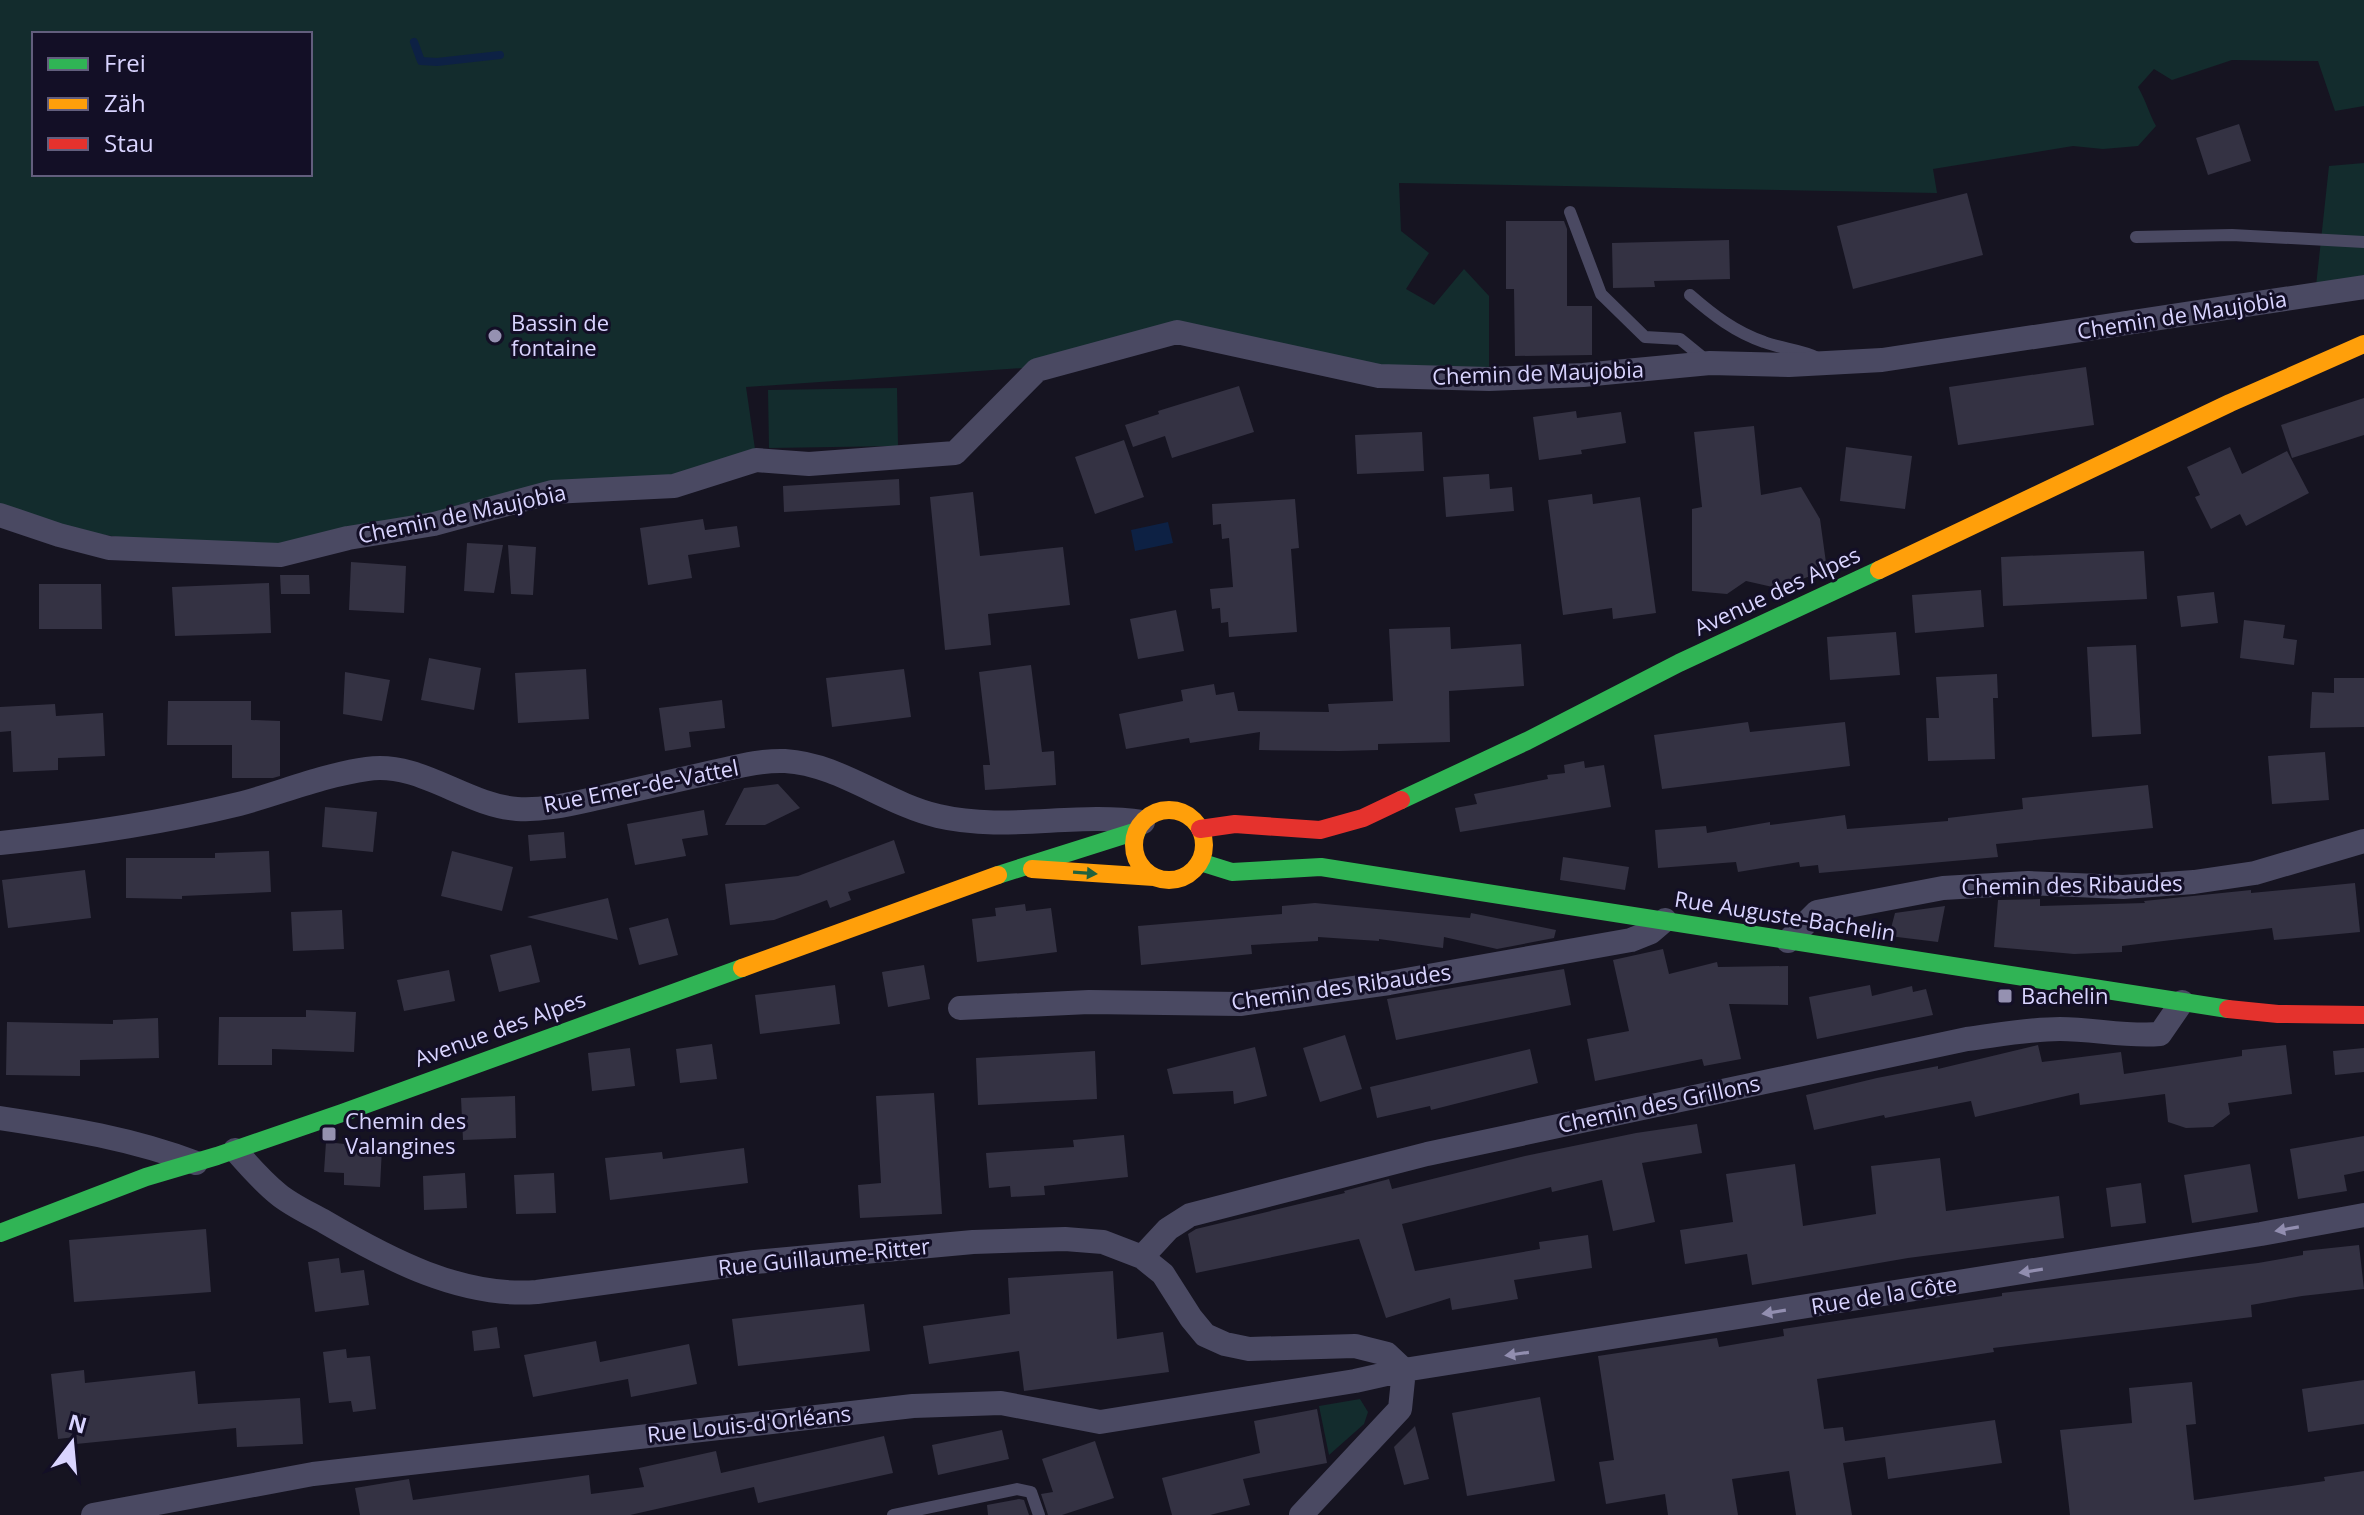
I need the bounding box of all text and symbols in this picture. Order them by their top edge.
legend [32,32,312,176]
text: Frei [104,46,146,79]
text: Zäh [104,86,146,119]
text: Stau [104,126,154,159]
street label: Chemin de Maujobia [2075,283,2289,345]
place label: Bassin de fontaine [511,307,609,362]
marker: Bassin de fontaine [486,327,504,345]
street label: Chemin de Maujobia [1432,353,1644,391]
street label: Chemin de Maujobia [355,476,569,550]
street label: Avenue des Alpes [1689,538,1865,642]
street label: Rue Emer-de-Vattel [541,751,741,819]
one-way arrow [1073,867,1098,880]
street label: Chemin des Ribaudes [1961,867,2183,901]
street label: Rue Auguste-Bachelin [1673,883,1898,947]
street label: Chemin des Ribaudes [1229,956,1453,1016]
place label: Bachelin [2021,980,2108,1010]
street label: Avenue des Alpes [410,983,589,1073]
marker: Bachelin [1996,987,2014,1005]
street label: Chemin des Grillons [1555,1067,1763,1139]
place label: Chemin des Valangines [345,1105,466,1160]
marker: Chemin des Valangines [320,1125,338,1143]
one-way arrow [2275,1224,2300,1236]
street label: Rue Guillaume-Ritter [716,1230,931,1282]
one-way arrow [2018,1265,2043,1278]
street label: Rue de la Côte [1809,1268,1959,1320]
one-way arrow [1761,1306,1786,1319]
one-way arrow [1504,1348,1529,1360]
street label: Rue Louis-d'Orléans [645,1397,852,1449]
north arrow [32,1403,112,1483]
text: N [65,1406,91,1440]

